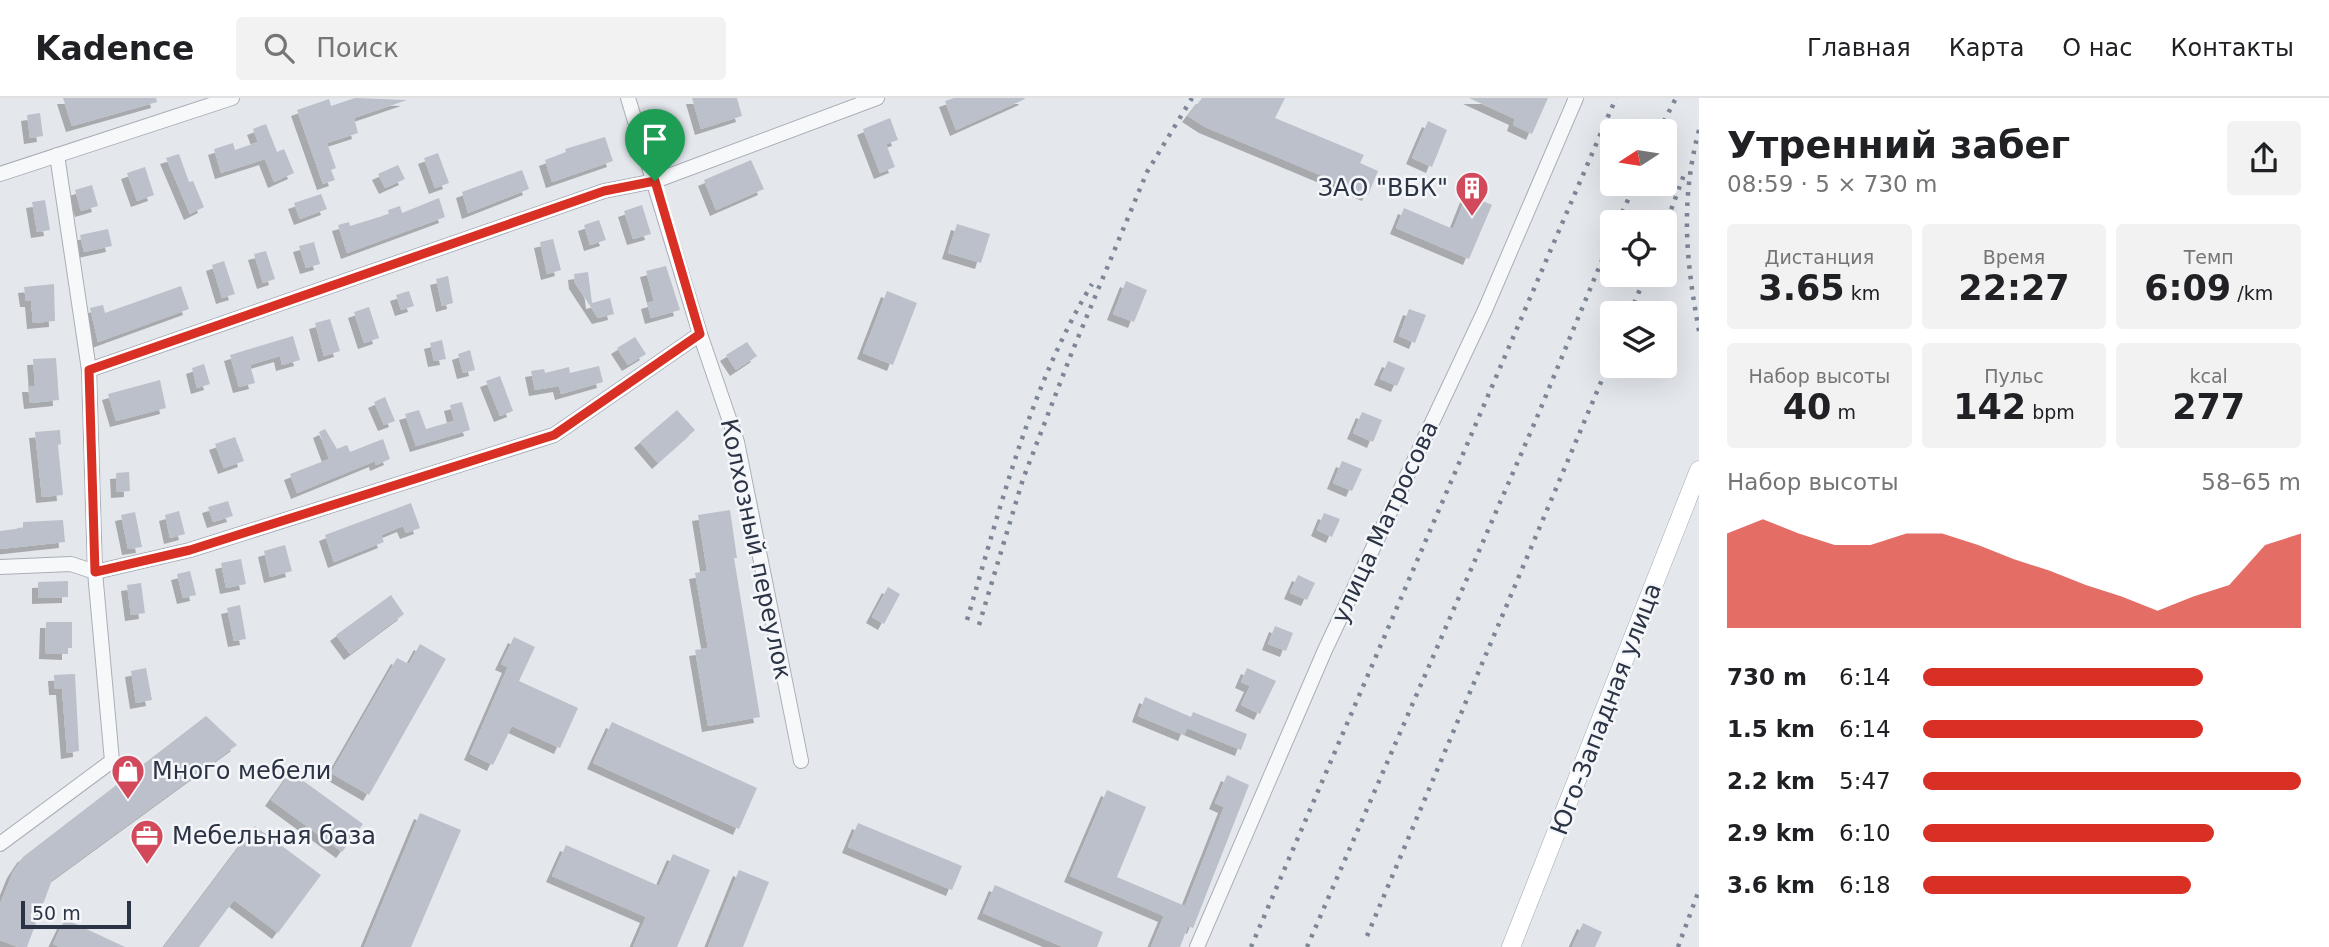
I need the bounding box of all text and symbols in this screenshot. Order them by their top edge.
search box [236,17,726,80]
text: Kadence [35,29,194,68]
icon: search [260,29,298,67]
text: Поиск [316,33,399,63]
text: Главная [1807,34,1911,62]
text: Карта [1949,34,2024,62]
text: О нас [2062,34,2132,62]
text: Контакты [2170,34,2294,62]
pin [625,109,685,181]
north arrow [1600,119,1676,196]
map controls [1600,119,1677,378]
icon: arrive [636,120,674,158]
button: share [2227,121,2301,195]
text: Утренний забег [1727,123,2070,167]
building icon: ЗАО "ВБК" [1453,169,1491,218]
text: 08:59 · 5 × 730 m [1727,171,1937,197]
place label: ЗАО "ВБК" [1318,174,1448,202]
button: locate [1600,210,1677,287]
text: Дистанция [1765,246,1874,268]
text: Время [1983,246,2045,268]
text: Темп [2184,246,2234,268]
text: 3.65 [1758,268,1845,308]
text: 22:27 [1958,268,2070,308]
text: 6:09 [2144,268,2231,308]
text: km [1845,282,1880,304]
text: /km [2231,282,2273,304]
button: layers [1600,301,1677,378]
text: Набор высоты [1748,365,1890,387]
text: Пульс [1984,365,2044,387]
text: kcal [2189,365,2228,387]
text: 40 [1783,387,1831,427]
text: 142 [1953,387,2026,427]
text: 277 [2172,387,2245,427]
text: m [1831,401,1856,423]
text: bpm [2026,401,2075,423]
street label: Колхозный переулок [715,416,797,682]
street label: улица Матросова [1326,416,1444,628]
text: Набор высоты [1727,469,1899,495]
text: 58–65 m [2201,469,2301,495]
street label: Юго-Западная улица [1545,579,1667,839]
text: 730 m [1727,664,1807,690]
text: 6:14 [1839,664,1891,690]
text: 1.5 km [1727,716,1815,742]
text: 6:14 [1839,716,1891,742]
shop icon: Много мебели [109,752,147,801]
place label: Много мебели [152,757,331,785]
text: 2.2 km [1727,768,1815,794]
text: 5:47 [1839,768,1891,794]
office icon: Мебельная база [128,817,166,866]
text: 2.9 km [1727,820,1815,846]
text: 6:10 [1839,820,1891,846]
place label: Мебельная база [172,822,376,850]
text: 3.6 km [1727,872,1815,898]
text: 6:18 [1839,872,1891,898]
scale bar [21,898,131,930]
text: 50 m [32,902,81,924]

